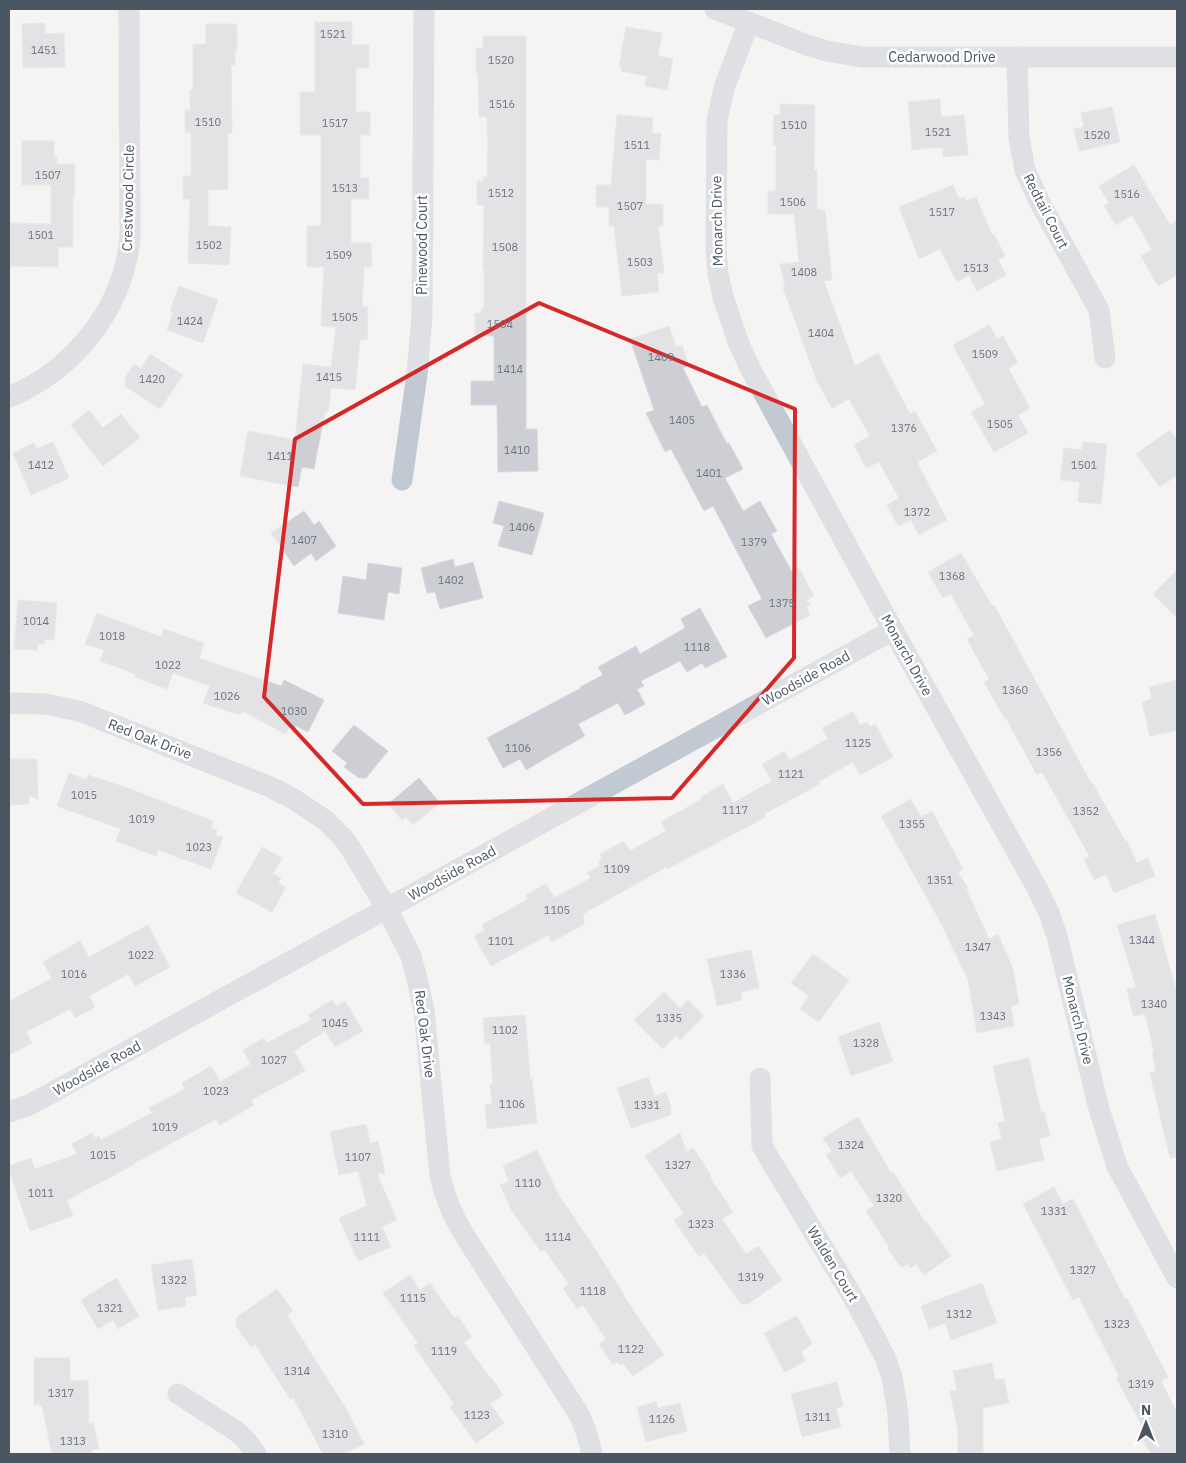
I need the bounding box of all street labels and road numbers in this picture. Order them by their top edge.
street label: Cedarwood Drive [888,48,996,66]
street label: Crestwood Circle [118,144,138,251]
street label: Redtail Court [1019,170,1073,252]
street label: Monarch Drive [707,175,727,266]
street label: Pinewood Court [413,195,431,295]
street label: Monarch Drive [877,611,937,699]
street label: Woodside Road [759,646,853,710]
street label: Red Oak Drive [105,715,195,763]
street label: Woodside Road [405,841,499,905]
street label: Monarch Drive [1058,974,1098,1066]
street label: Red Oak Drive [411,989,439,1079]
street label: Woodside Road [50,1036,144,1100]
street label: Walden Court [803,1223,863,1305]

